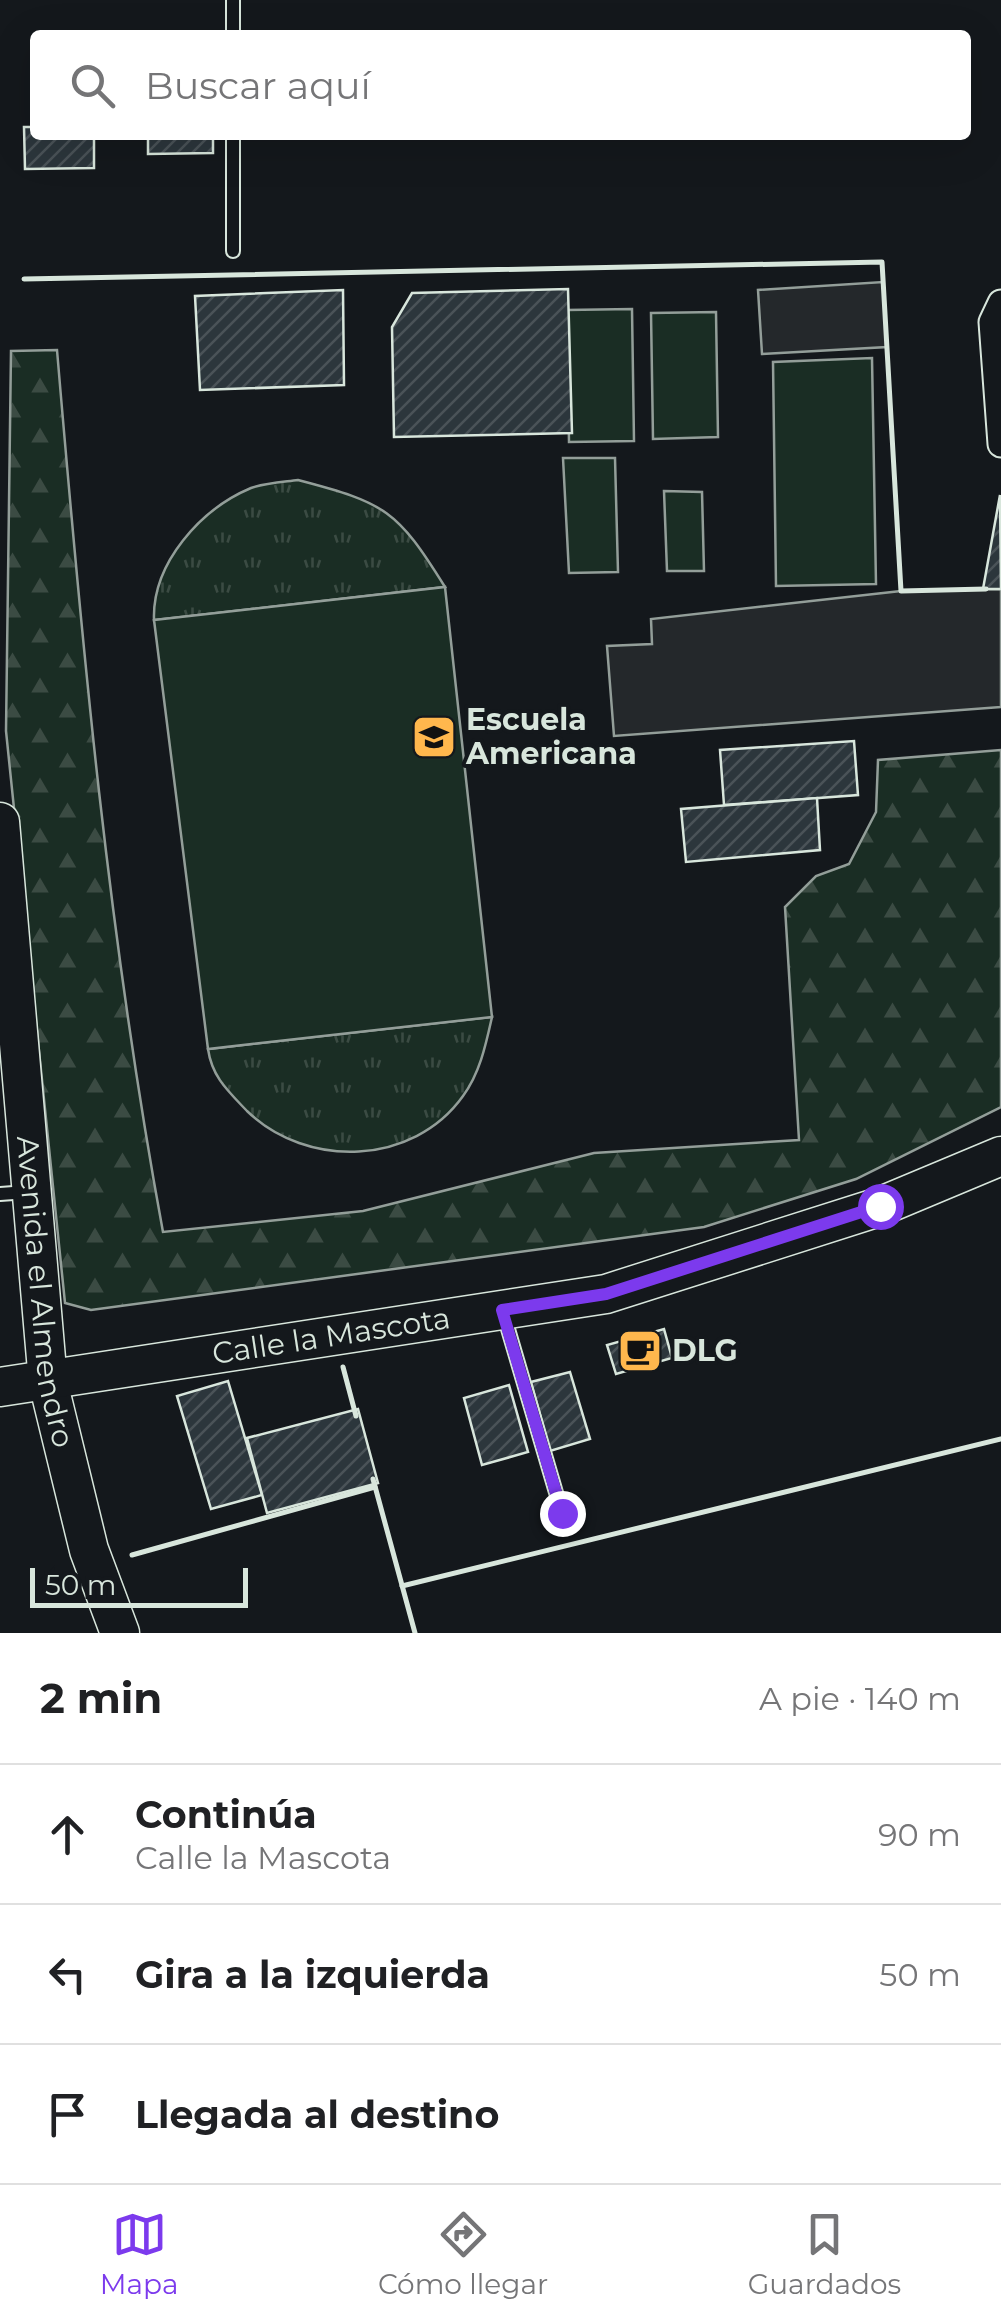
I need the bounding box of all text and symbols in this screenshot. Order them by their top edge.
search box [30,30,971,140]
icon: search [65,58,120,113]
text: Buscar aquí [145,62,371,109]
place label: Escuela Americana [465,701,637,772]
school or university icon: Escuela Americana [411,714,457,760]
street label: Avenida el Almendro [9,1134,82,1451]
route start [858,1184,904,1230]
street label: Calle la Mascota [209,1299,453,1372]
cafe icon: DLG [617,1328,663,1374]
place label: DLG [672,1332,738,1369]
route end [540,1491,586,1537]
scale bar [30,1563,248,1608]
text: 50 m [45,1568,116,1602]
text: 2 min [40,1672,162,1724]
text: A pie · 140 m [759,1679,961,1718]
text: Continúa [135,1791,317,1838]
icon: ahead [40,1807,95,1862]
text: 90 m [878,1815,961,1854]
text: Calle la Mascota [135,1838,391,1877]
icon: left [40,1947,95,2002]
text: Gira a la izquierda [135,1951,490,1998]
text: 50 m [879,1955,961,1994]
icon: arrive [40,2087,95,2142]
text: Llegada al destino [135,2091,499,2138]
tab: Mapa [100,2207,178,2301]
tab: Cómo llegar [378,2207,548,2301]
tab: Guardados [748,2207,901,2301]

